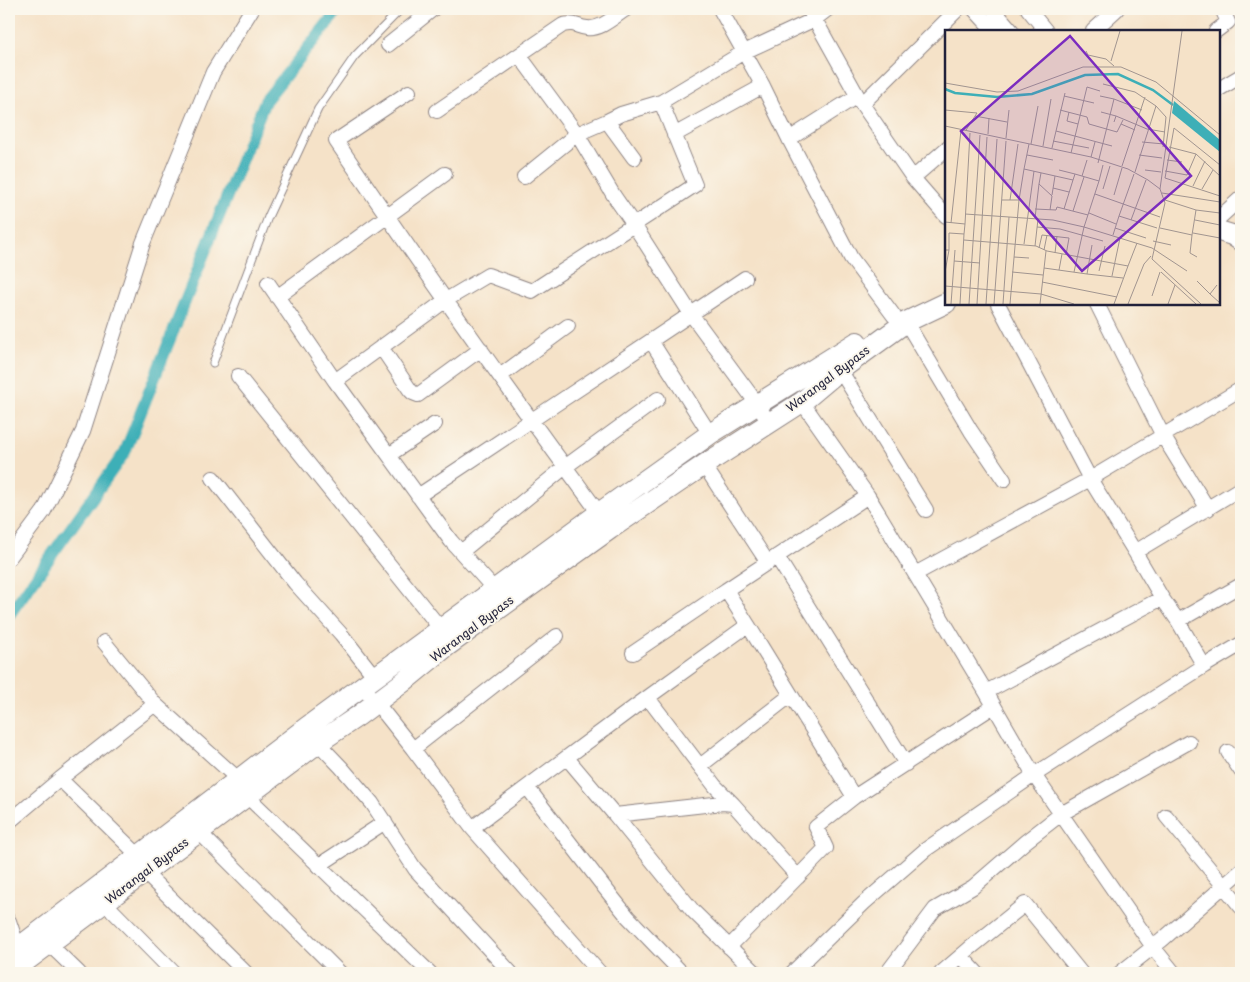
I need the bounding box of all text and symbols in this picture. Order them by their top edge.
inset map [945,30,1220,305]
street label: Warangal Bypass [782,341,873,416]
street label: Warangal Bypass [426,591,517,666]
street label: Warangal Bypass [101,833,192,908]

